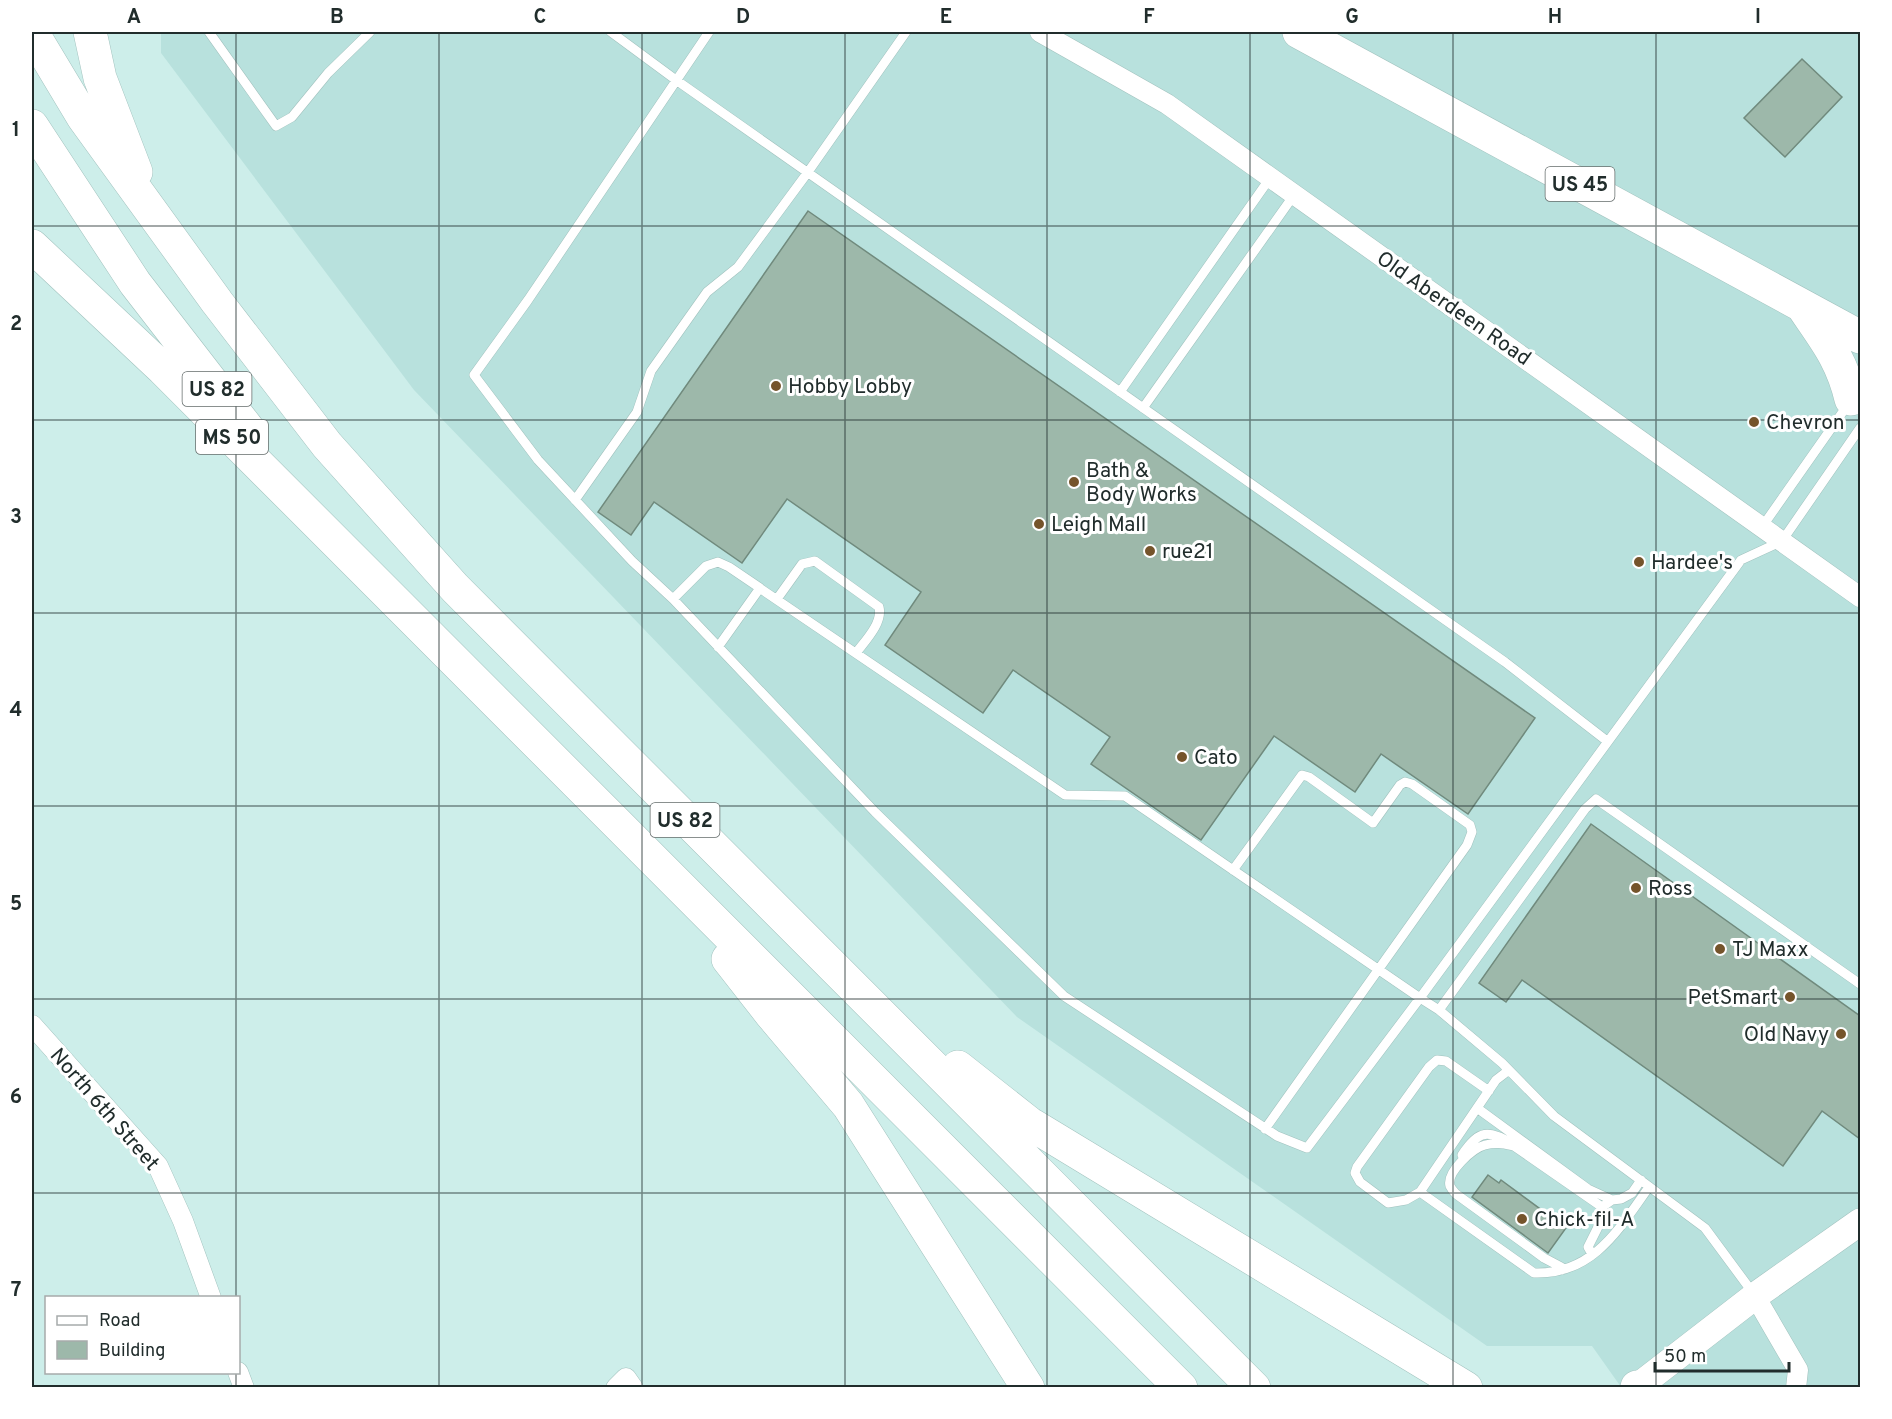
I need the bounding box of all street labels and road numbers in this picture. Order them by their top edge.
road number: US 45 [1546,167,1614,201]
street label: Old Aberdeen Road [1371,246,1536,373]
road number: US 82 [182,372,252,406]
road number: MS 50 [196,420,268,454]
road number: US 82 [650,803,720,837]
street label: North 6th Street [43,1043,165,1177]

